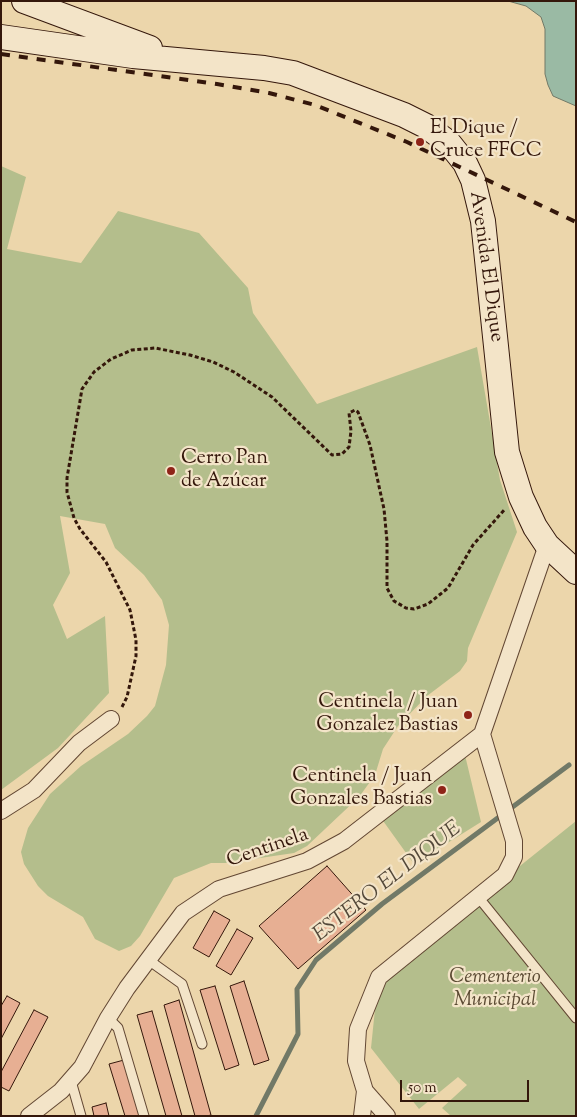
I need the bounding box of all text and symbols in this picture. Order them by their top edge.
place label: El Dique / Cruce FFCC [430,118,542,165]
marker: El Dique / Cruce FFCC [414,136,426,148]
street label: Avenida El Dique [463,190,507,344]
place label: Cerro Pan de Azúcar [181,448,268,495]
marker: Cerro Pan de Azúcar [165,465,177,477]
place label: Centinela / Juan Gonzalez Bastias [316,692,458,739]
marker: Centinela / Juan Gonzalez Bastias [462,709,474,721]
place label: Centinela / Juan Gonzales Bastias [290,766,432,813]
marker: Centinela / Juan Gonzales Bastias [436,784,448,796]
water label: ESTERO EL DIQUE [309,817,467,949]
street label: Centinela [224,824,312,874]
park label: Cementerio Municipal [449,967,541,1014]
scale bar [402,1070,531,1102]
text: 50 m [408,1078,437,1099]

